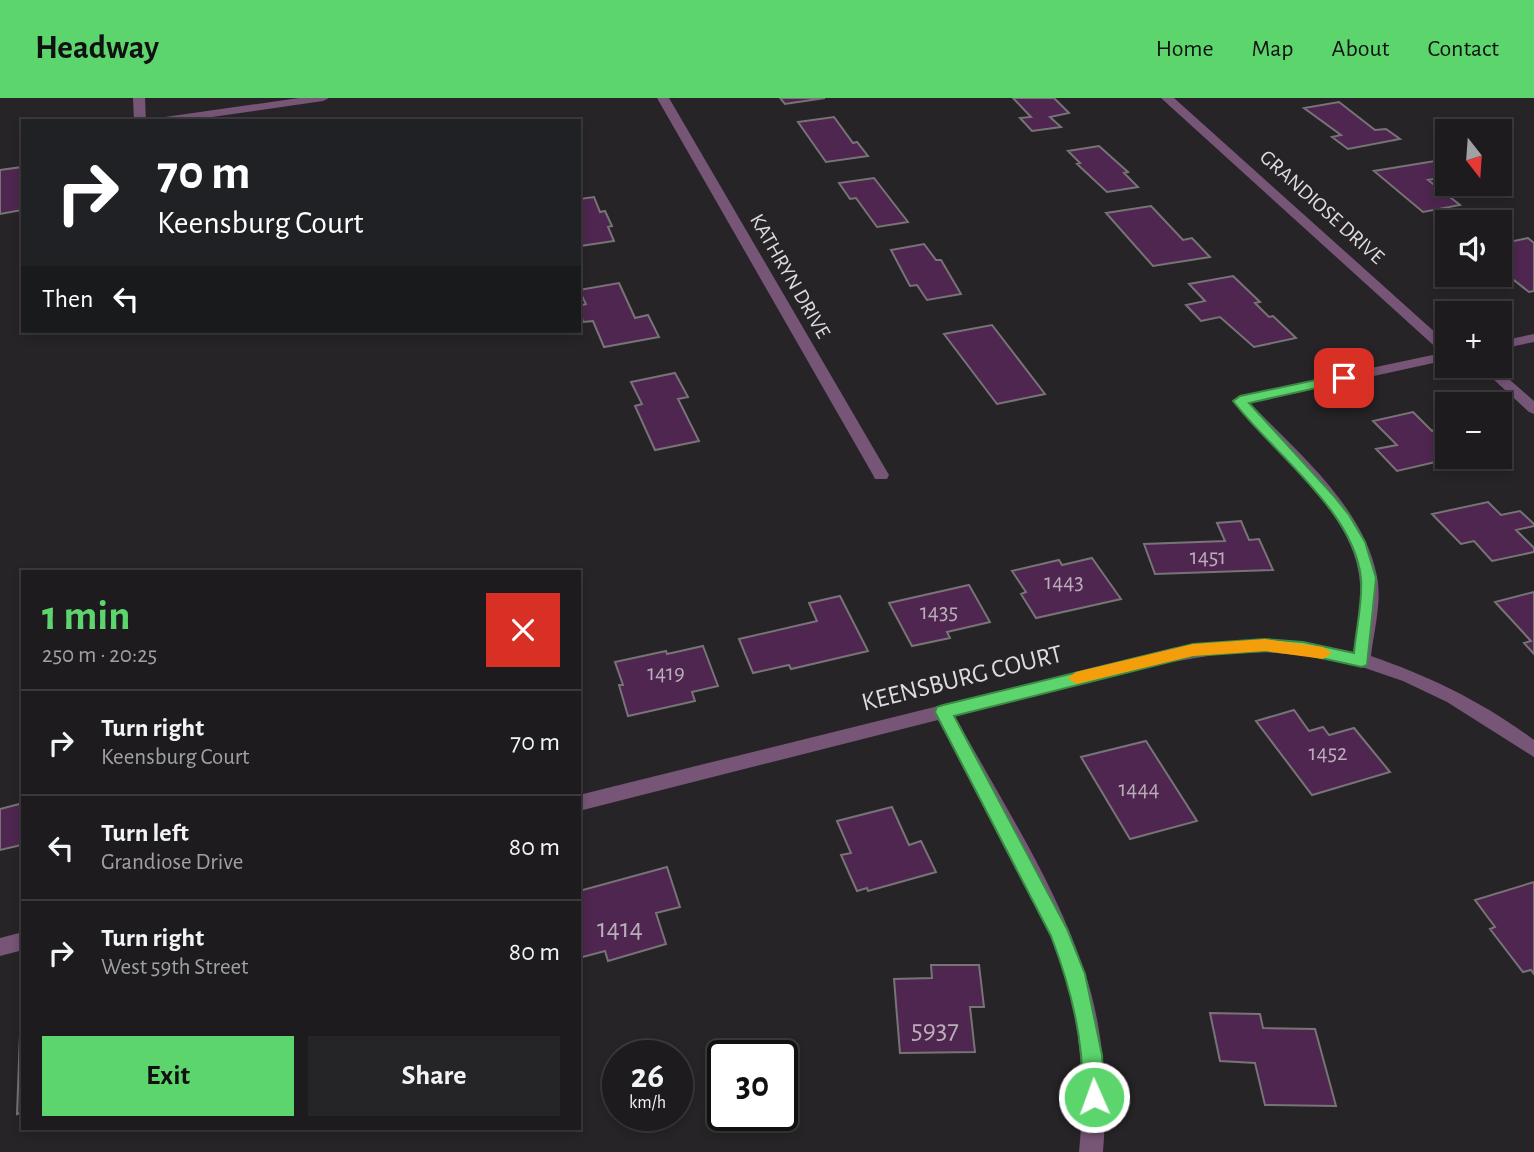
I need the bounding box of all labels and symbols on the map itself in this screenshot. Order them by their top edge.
north arrow [1435,119,1512,196]
street label: GRANDIOSE DRIVE [1256,146,1388,268]
street label: KATHRYN DRIVE [746,210,834,342]
pin [1314,348,1374,408]
house number: 1451 [1190,546,1226,569]
house number: 1443 [1044,571,1084,594]
house number: 1435 [920,601,958,624]
street label: KEENSBURG COURT [859,640,1065,716]
house number: 1419 [647,662,685,685]
house number: 1452 [1308,742,1348,765]
house number: 1444 [1118,778,1160,801]
house number: 1414 [597,915,643,943]
house number: 5937 [911,1016,959,1044]
speed limit sign: 30 [707,1040,798,1131]
position arrow [1057,1060,1131,1134]

